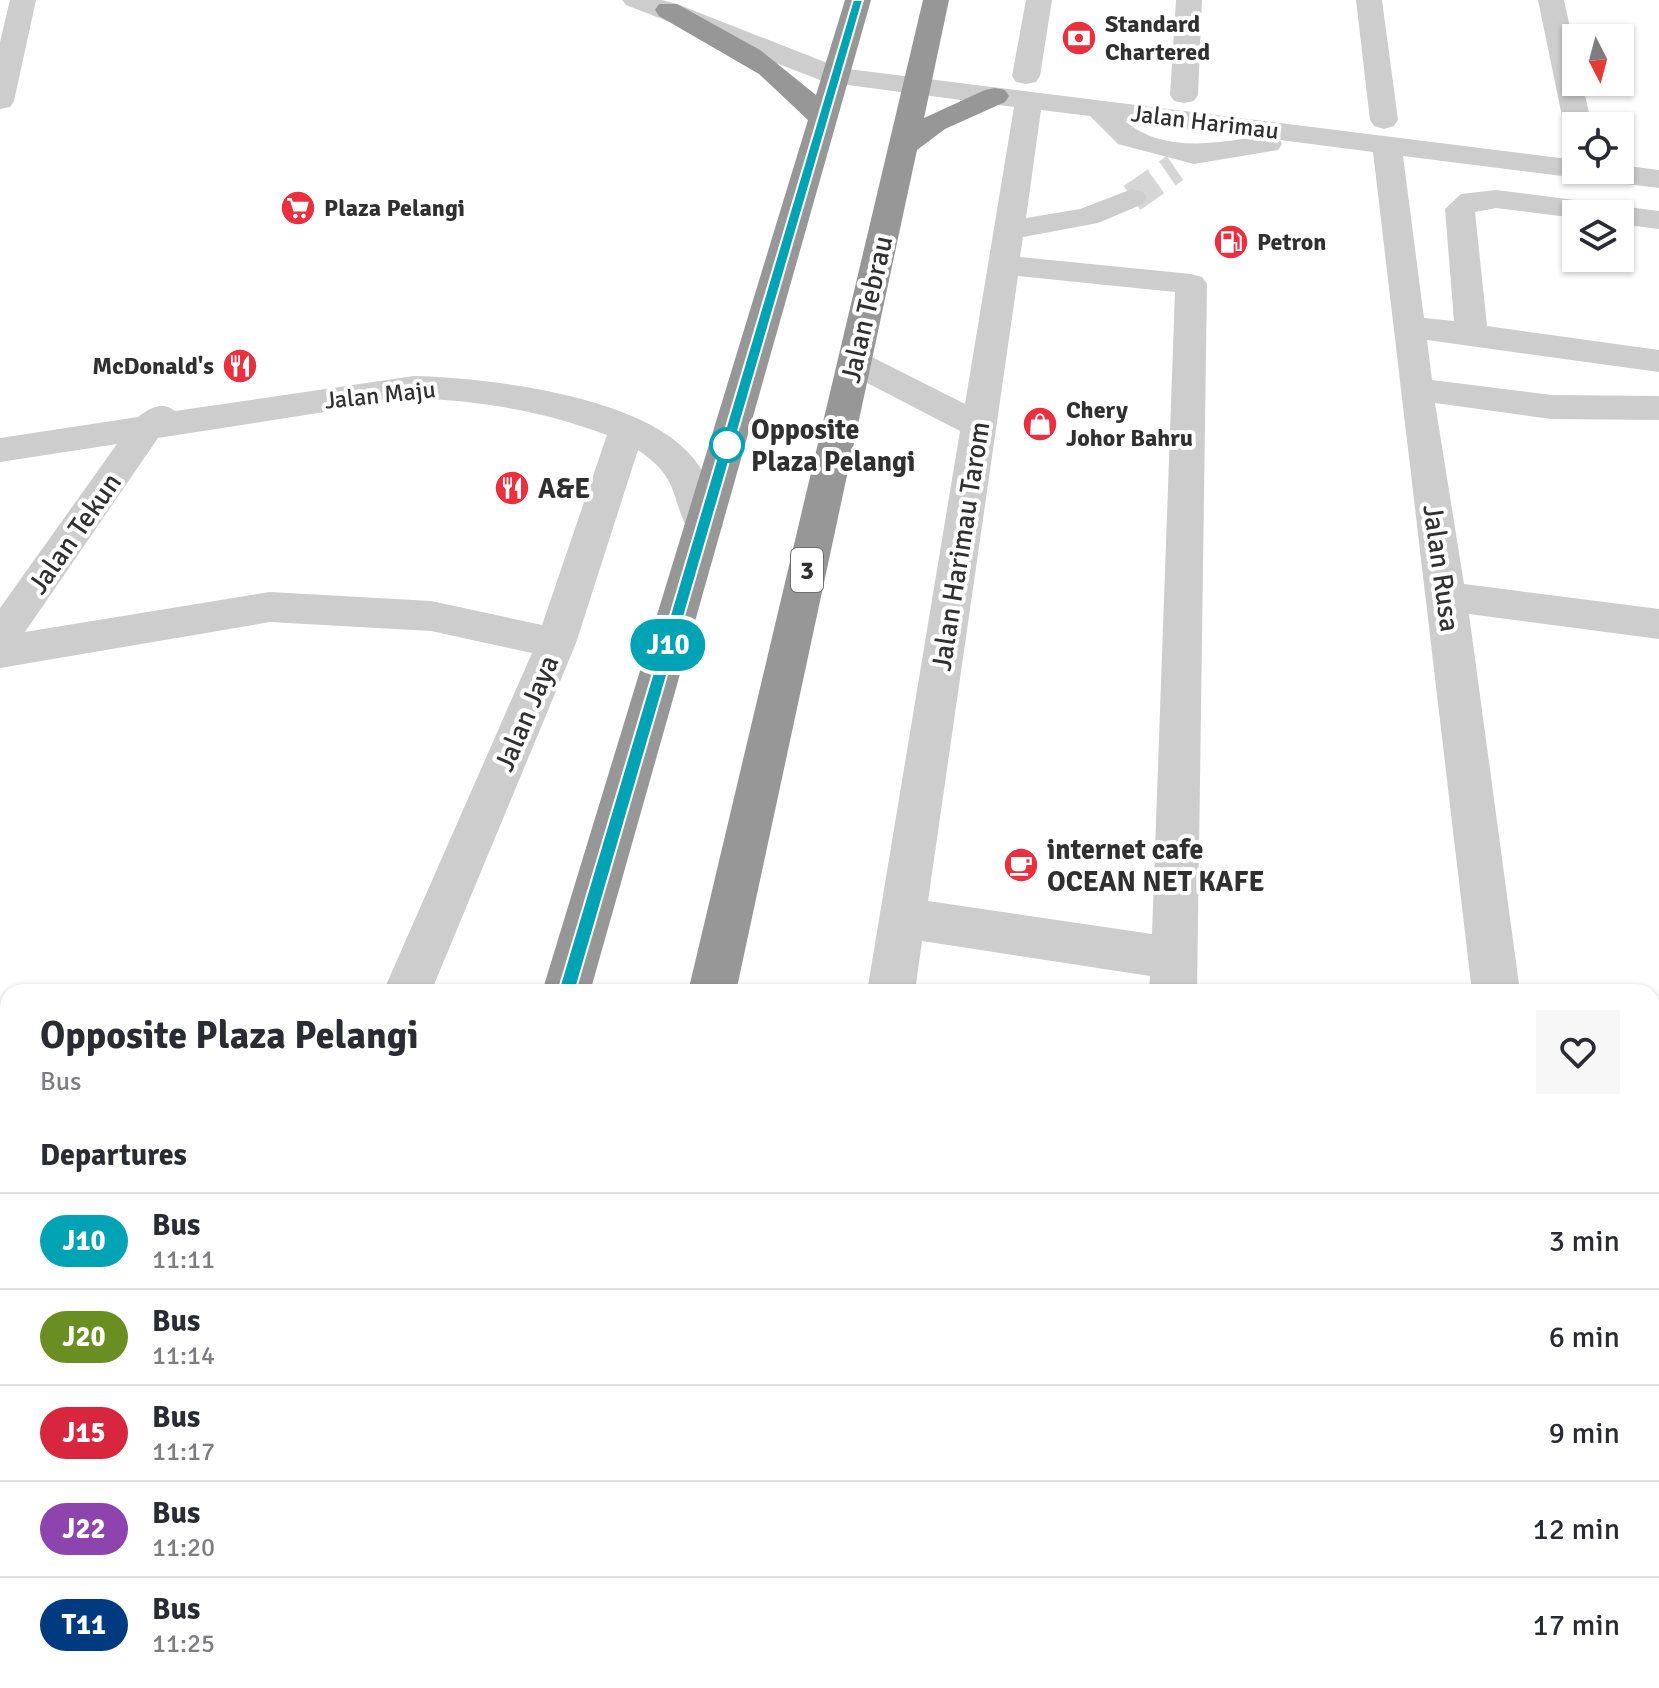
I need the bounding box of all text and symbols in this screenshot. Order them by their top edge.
place label: Standard Chartered [1105,9,1210,67]
bank icon: Standard Chartered [1060,19,1098,57]
north arrow [1562,24,1634,96]
map controls [1562,24,1634,272]
street label: Jalan Harimau [1129,98,1281,146]
button: locate [1562,112,1634,184]
supermarket icon: Plaza Pelangi [279,189,317,227]
place label: Plaza Pelangi [324,193,465,223]
button: layers [1562,200,1634,272]
fuel station icon: Petron [1212,223,1250,261]
place label: Petron [1257,227,1326,257]
street label: Jalan Tebrau [834,232,900,386]
restaurant icon: McDonald's [221,347,259,385]
place label: McDonald's [92,351,214,381]
street label: Jalan Maju [323,374,437,416]
place label: Chery Johor Bahru [1066,395,1193,453]
shop icon: Chery Johor Bahru [1021,405,1059,443]
place label: Opposite Plaza Pelangi [751,413,915,479]
street label: Jalan Harimau Tarom [924,419,997,673]
marker: Opposite Plaza Pelangi [710,428,744,462]
street label: Jalan Tekun [21,467,129,600]
restaurant icon: A&E [493,469,531,507]
place label: A&E [538,472,590,506]
street label: Jalan Rusa [1415,502,1467,634]
road number: 3 [791,548,823,592]
line badge: J10 [622,619,714,671]
text: J10 [646,628,690,662]
street label: Jalan Jaya [487,650,567,776]
place label: internet cafe OCEAN NET KAFE [1047,833,1264,899]
cafe icon: internet cafe OCEAN NET KAFE [1002,846,1040,884]
button: heart [1536,1010,1620,1094]
text: Opposite Plaza Pelangi [40,1012,419,1059]
text: Bus [40,1066,81,1098]
text: Departures [40,1137,187,1174]
text: Bus [152,1207,200,1244]
text: 3 min [1549,1223,1620,1260]
text: J10 [62,1224,106,1258]
text: 11:11 [152,1244,215,1276]
text: Bus [152,1303,200,1340]
text: 6 min [1549,1319,1620,1356]
text: J20 [62,1320,106,1354]
text: 11:14 [152,1340,215,1372]
text: Bus [152,1399,200,1436]
text: 9 min [1549,1415,1620,1452]
text: J15 [62,1416,106,1450]
text: 11:17 [152,1436,215,1468]
text: Bus [152,1495,200,1532]
text: 12 min [1533,1511,1620,1548]
text: J22 [62,1512,106,1546]
text: 11:20 [152,1532,215,1564]
text: Bus [152,1591,200,1628]
text: 17 min [1533,1607,1620,1644]
text: T11 [62,1608,106,1642]
text: 11:25 [152,1628,215,1660]

